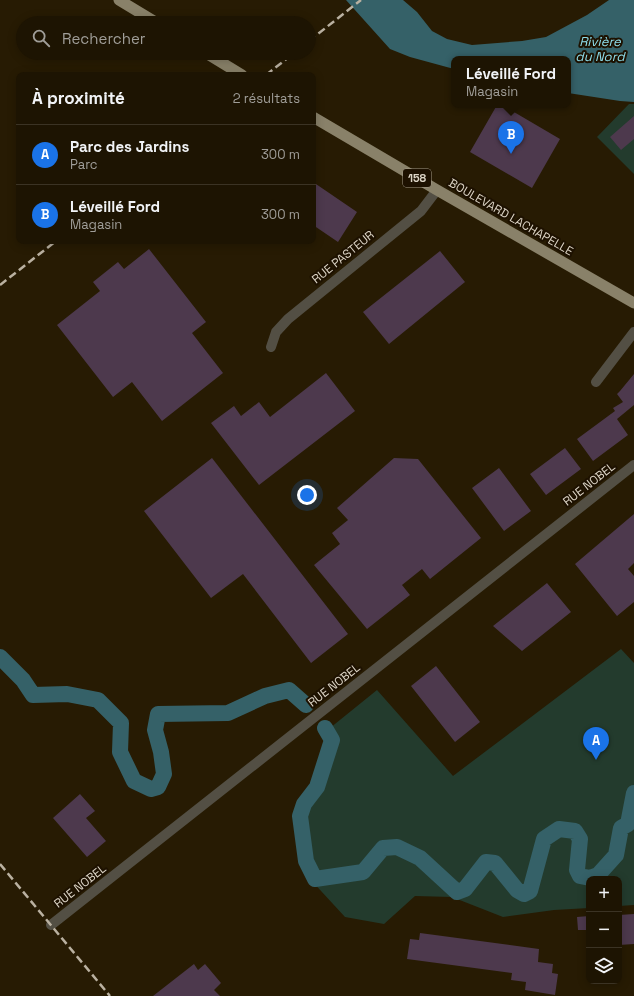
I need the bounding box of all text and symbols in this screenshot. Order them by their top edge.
search box [16,16,316,60]
icon: search [30,27,52,49]
text: Rechercher [62,29,145,48]
water label: Rivière du Nord [575,33,626,65]
popup [451,56,571,108]
text: Léveillé Ford [466,64,556,83]
text: Magasin [466,83,518,100]
text: À proximité [32,87,125,109]
text: 2 résultats [233,90,300,107]
pin: B [498,121,524,154]
text: Parc des Jardins [70,137,189,156]
text: A [41,146,49,163]
text: 300 m [261,146,300,163]
text: Parc [70,156,98,173]
road number: 158 [403,169,431,187]
street label: BOULEVARD LACHAPELLE [446,175,576,259]
text: Léveillé Ford [70,197,160,216]
text: B [41,206,49,223]
text: 300 m [261,206,300,223]
text: Magasin [70,216,122,233]
street label: RUE PASTEUR [308,227,378,287]
street label: RUE NOBEL [560,458,619,509]
your location [297,485,317,505]
street label: RUE NOBEL [305,659,364,710]
pin: A [583,727,609,760]
street label: RUE NOBEL [51,860,110,911]
map controls [586,876,622,984]
button: + [586,876,622,912]
button: − [586,912,622,948]
button: layers [586,948,622,984]

